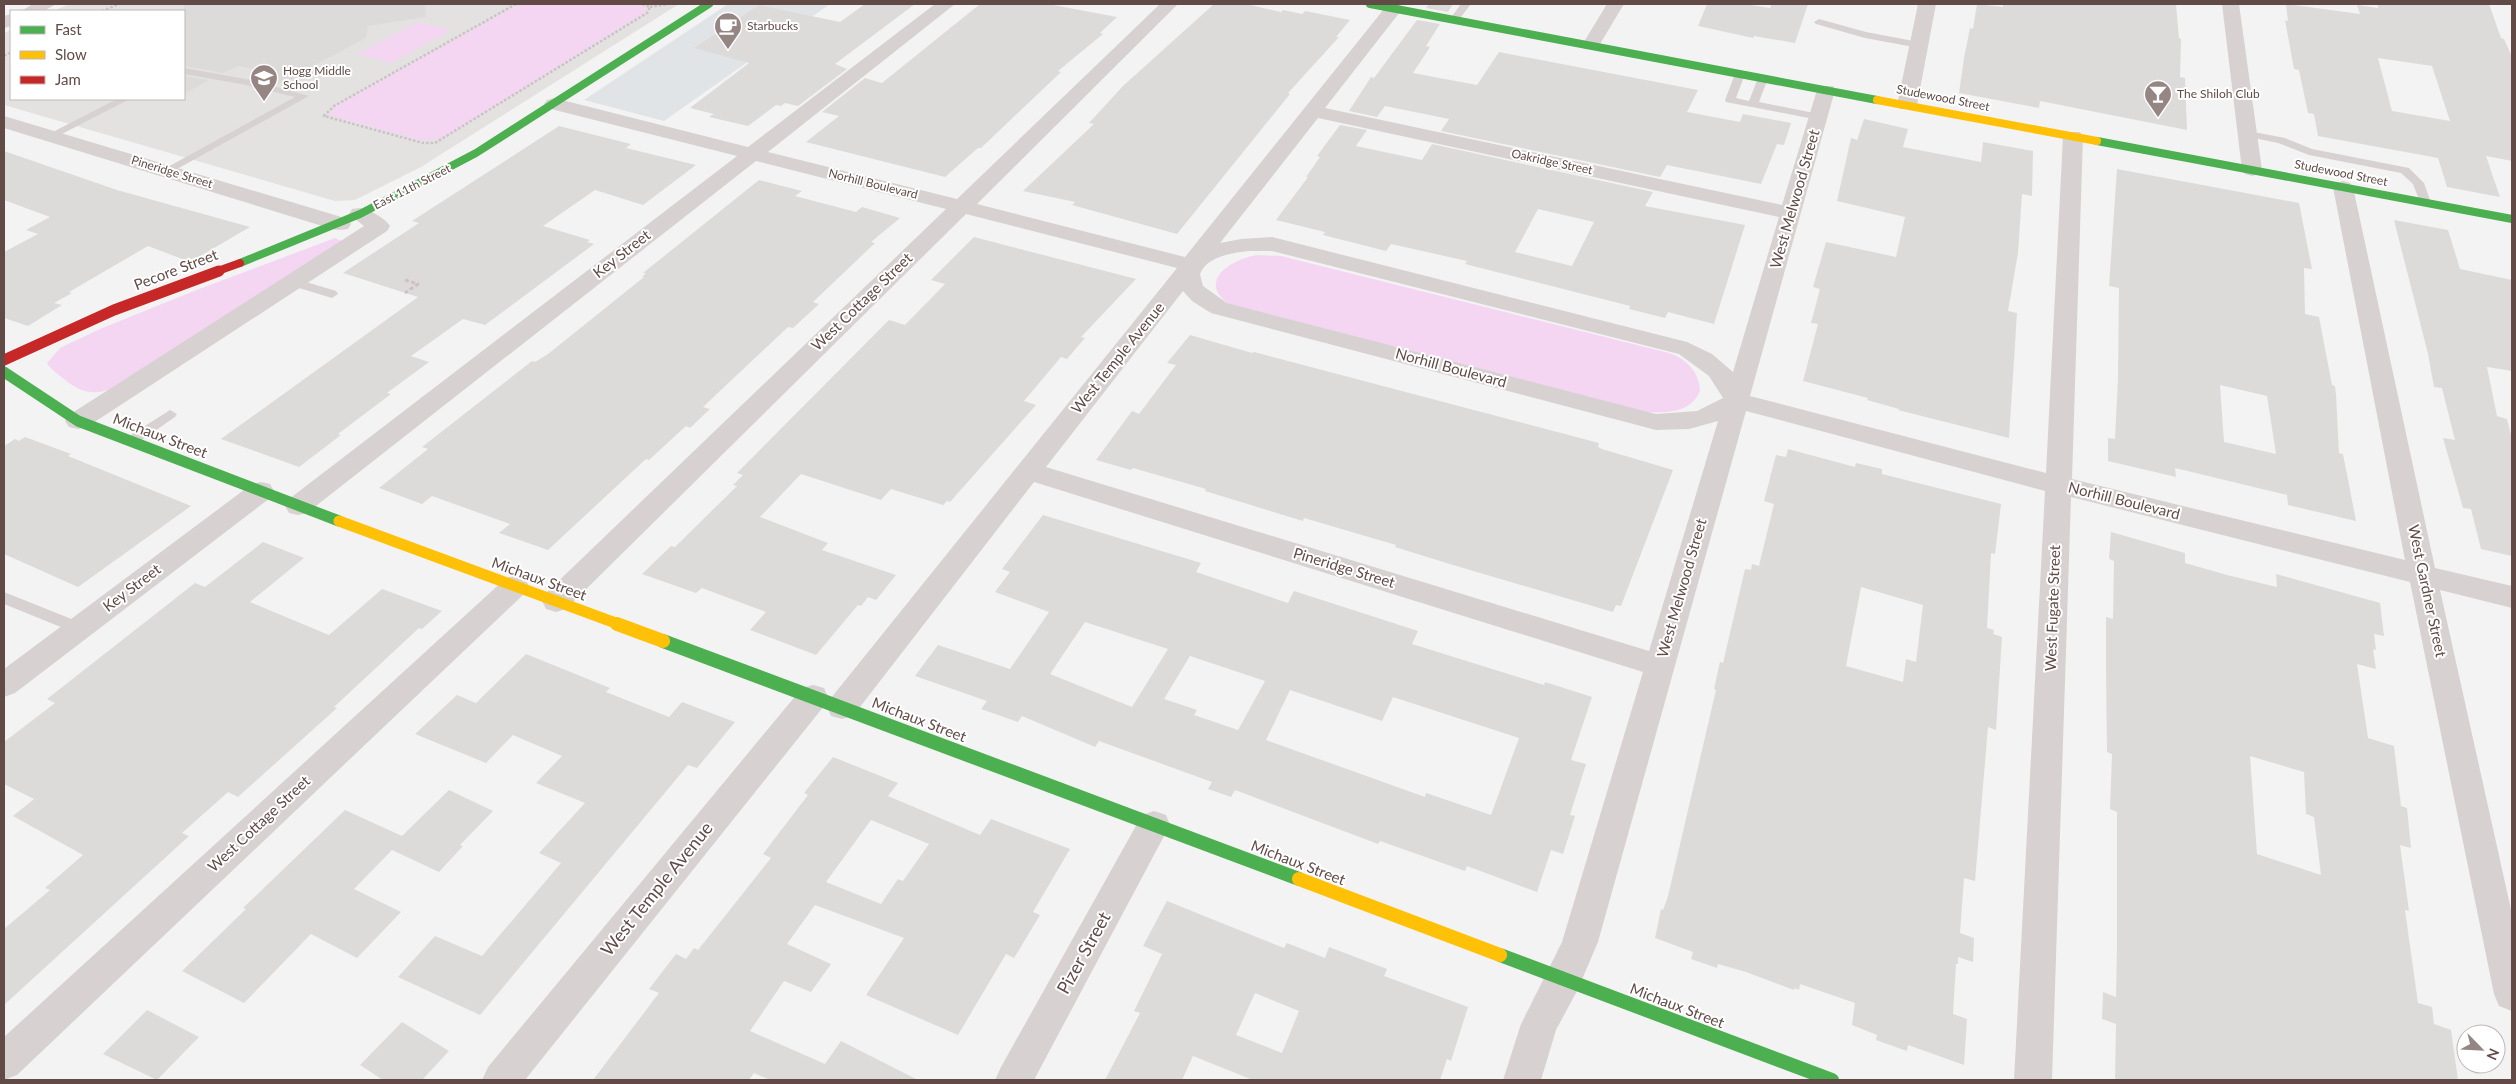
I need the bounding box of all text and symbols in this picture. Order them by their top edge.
legend [10,10,185,100]
cafe icon: Starbucks [713,11,743,50]
place label: Starbucks [747,18,798,33]
text: Fast [55,20,82,38]
text: Slow [55,45,87,63]
school or university icon: Hogg Middle School [249,63,279,102]
place label: Hogg Middle School [283,63,351,92]
text: Jam [55,70,81,88]
bar icon: The Shiloh Club [2143,79,2173,118]
street label: Studewood Street [1895,81,1992,114]
place label: The Shiloh Club [2177,86,2260,101]
street label: West Melwood Street [1766,126,1823,270]
street label: Oakridge Street [1510,146,1595,178]
street label: Pineridge Street [130,152,215,191]
street label: Studewood Street [2293,156,2390,189]
street label: East 11th Street [371,160,454,213]
street label: Norhill Boulevard [827,165,919,202]
street label: Key Street [589,225,654,281]
street label: Pecore Street [131,245,221,293]
street label: West Cottage Street [807,248,916,354]
street label: West Temple Avenue [1067,298,1168,417]
street label: Norhill Boulevard [1394,344,1509,391]
street label: Michaux Street [111,409,211,462]
street label: Norhill Boulevard [2067,477,2182,523]
street label: West Melwood Street [1653,515,1710,659]
street label: West Gardner Street [2405,523,2451,659]
street label: Pineridge Street [1291,543,1398,591]
street label: West Fugate Street [2041,544,2063,671]
street label: Michaux Street [489,553,590,604]
street label: Key Street [99,559,164,615]
street label: Michaux Street [870,693,970,746]
street label: West Cottage Street [203,771,314,875]
street label: West Temple Avenue [596,817,717,960]
street label: Michaux Street [1249,836,1349,889]
street label: Pizer Street [1052,907,1115,998]
street label: Michaux Street [1628,979,1728,1032]
north arrow [2456,1024,2506,1074]
text: N [2483,1046,2503,1063]

